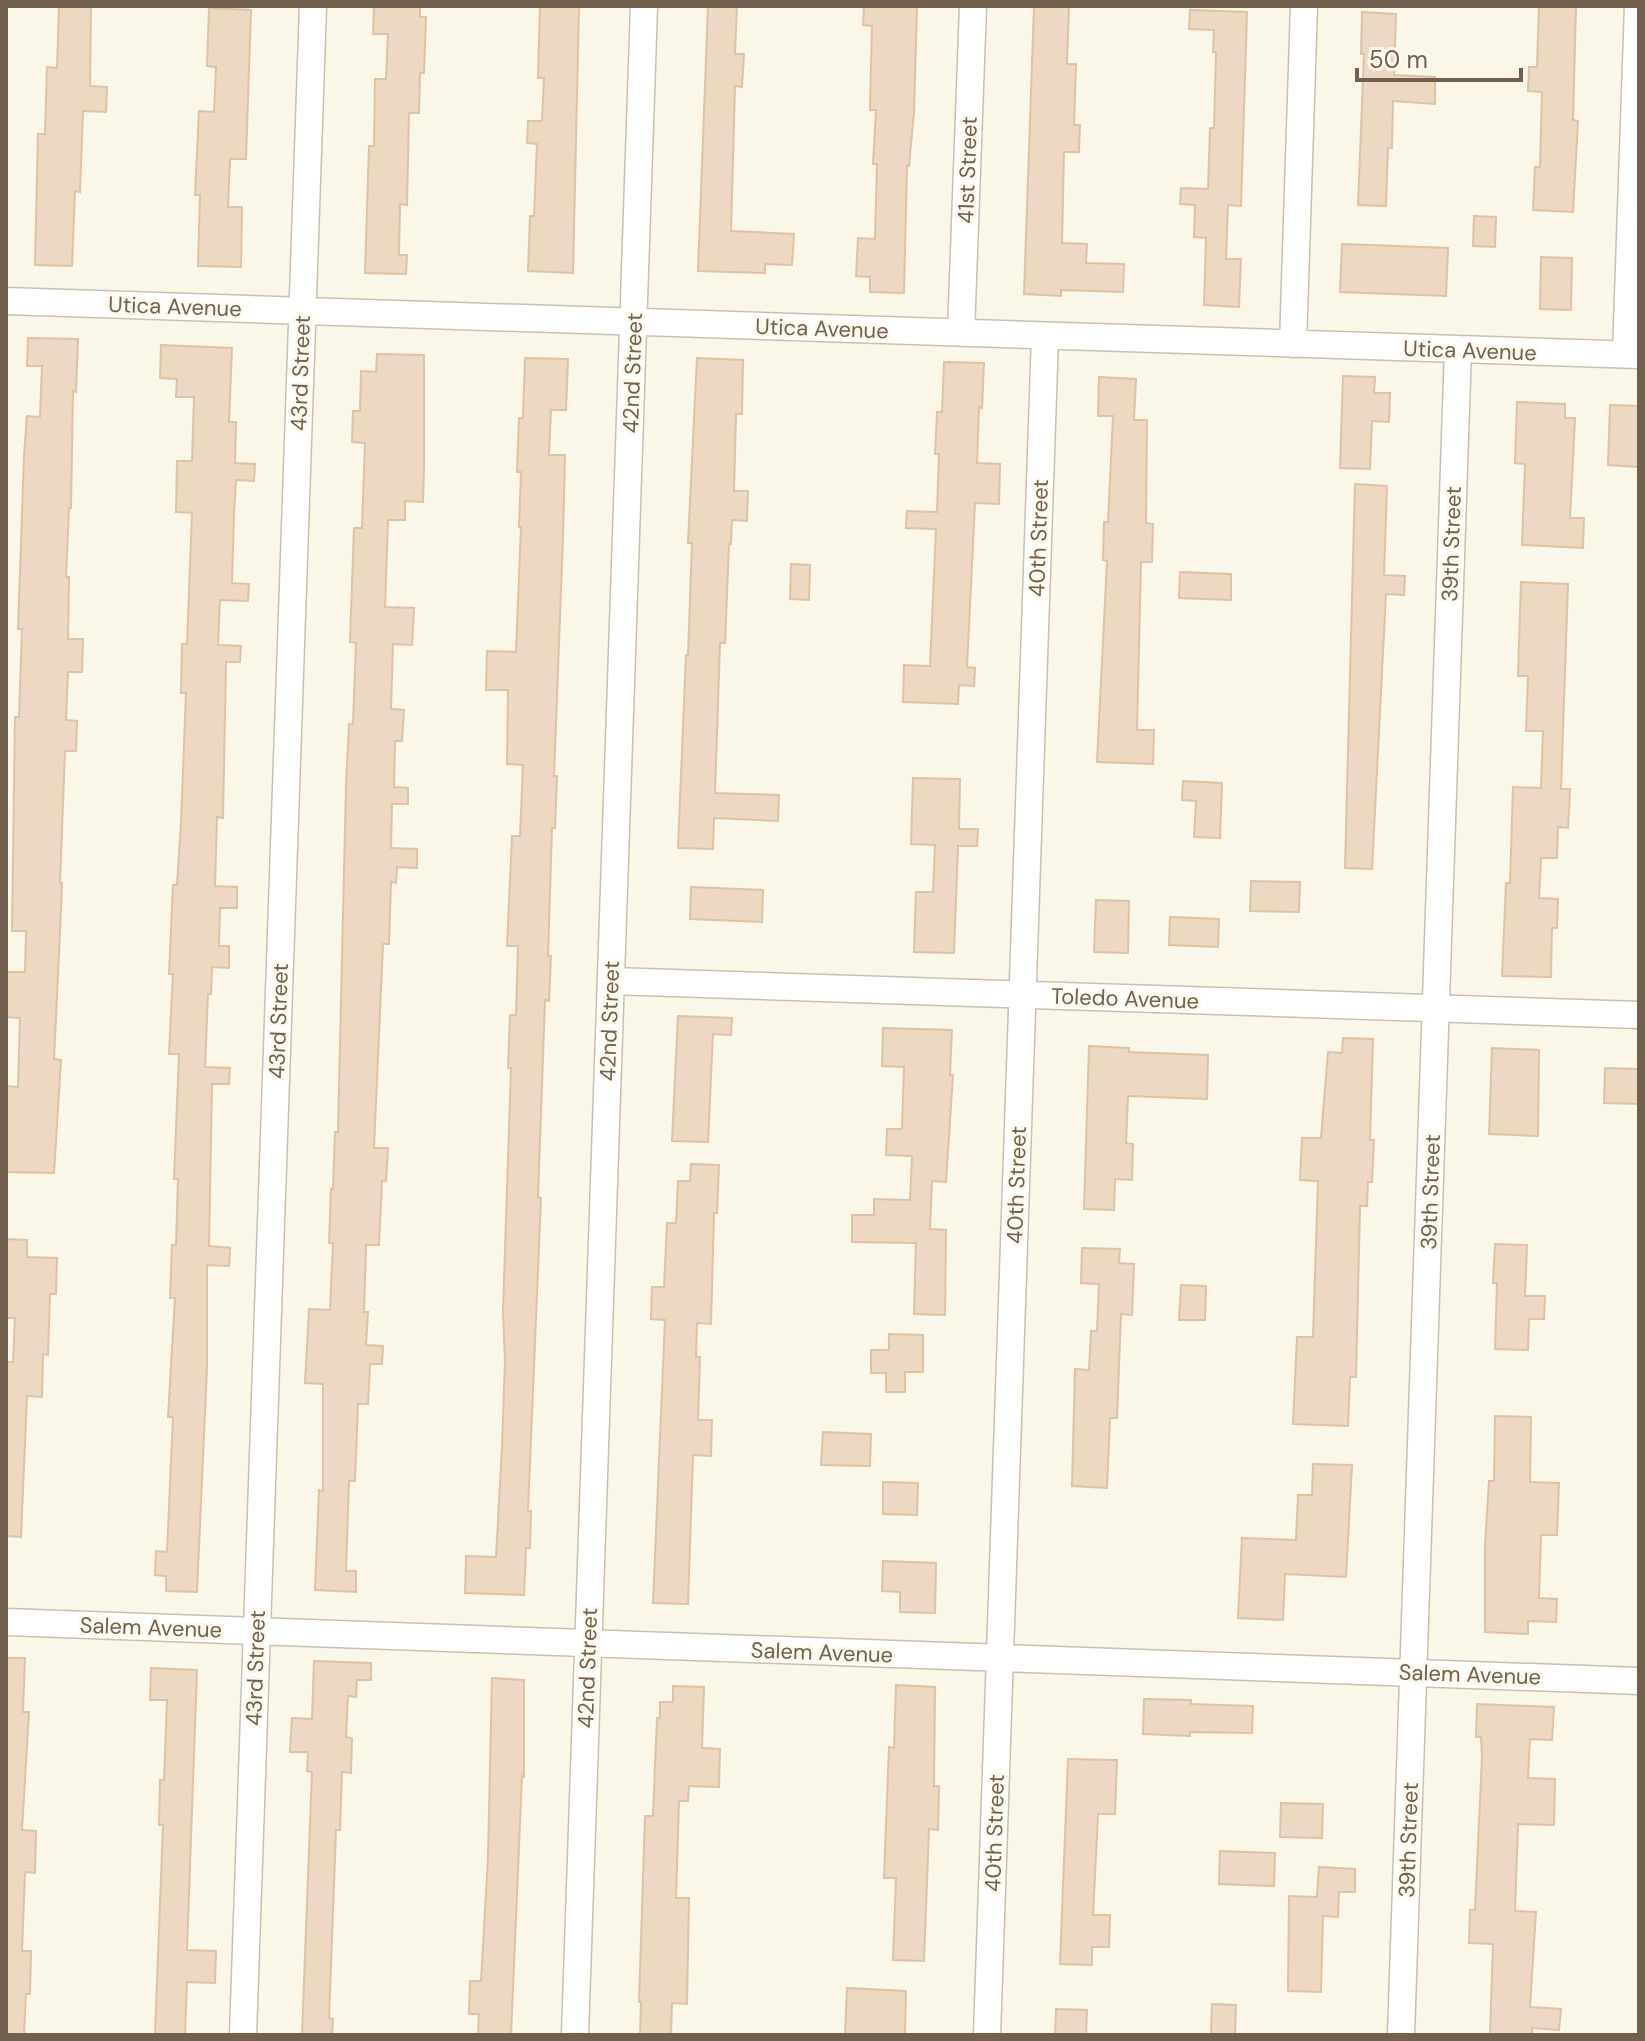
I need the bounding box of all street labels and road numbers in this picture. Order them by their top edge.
street label: 41st Street [951,116,984,224]
street label: Utica Avenue [108,290,242,323]
street label: 42nd Street [616,312,649,434]
street label: Utica Avenue [755,312,889,345]
street label: 43rd Street [284,315,317,432]
street label: Utica Avenue [1403,334,1537,367]
street label: 40th Street [1022,479,1055,597]
street label: 39th Street [1435,486,1468,602]
street label: 42nd Street [593,960,626,1082]
street label: 43rd Street [262,963,295,1080]
street label: Toledo Avenue [1050,981,1200,1016]
street label: 40th Street [1000,1126,1033,1244]
street label: 39th Street [1414,1134,1447,1250]
street label: 42nd Street [571,1607,604,1729]
street label: 43rd Street [239,1610,272,1727]
street label: Salem Avenue [79,1611,223,1644]
street label: Salem Avenue [750,1636,894,1669]
street label: Salem Avenue [1398,1658,1542,1691]
street label: 40th Street [978,1774,1011,1892]
street label: 39th Street [1392,1782,1425,1898]

